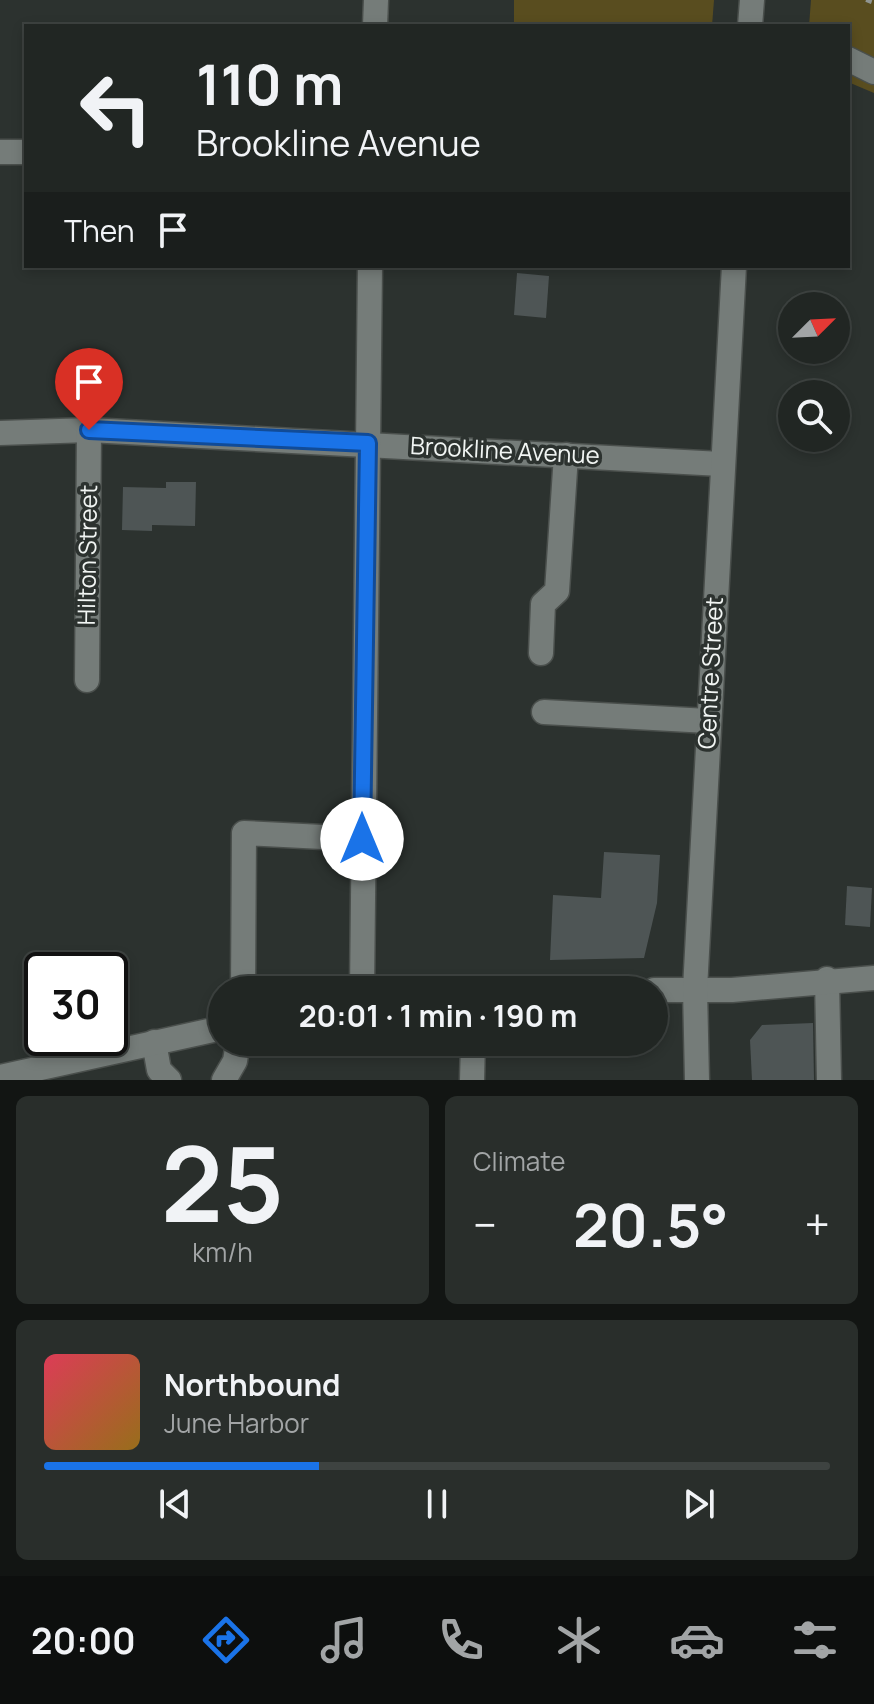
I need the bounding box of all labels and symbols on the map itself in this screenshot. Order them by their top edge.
north arrow [778,292,850,364]
pin [55,348,123,430]
street label: Brookline Avenue [409,428,601,471]
street label: Hilton Street [69,484,104,626]
street label: Centre Street [689,596,730,750]
position arrow [320,797,404,881]
speed limit sign: 30 [24,952,128,1056]

